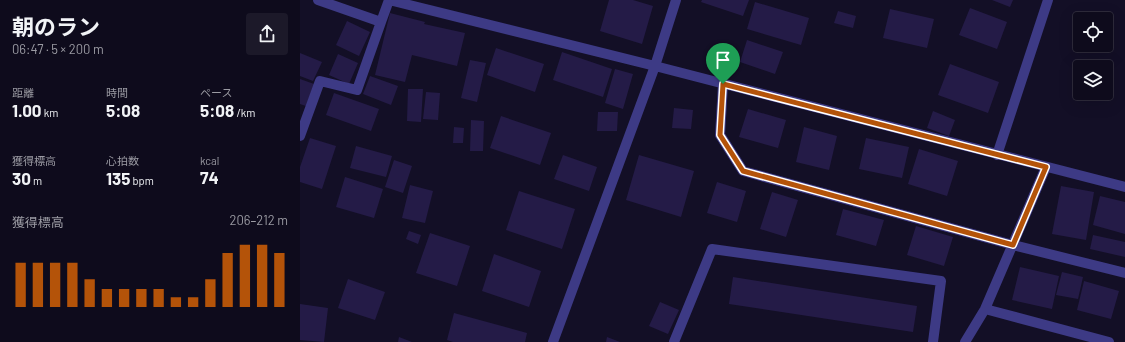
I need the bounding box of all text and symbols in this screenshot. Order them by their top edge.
map controls [1073,12,1113,100]
button: locate [1073,12,1113,52]
text: 朝のラン [12,13,100,39]
button: share [246,13,288,55]
text: 06:47 · 5 × 200 m [12,41,104,57]
pin [706,43,740,84]
icon: arrive [712,49,734,71]
button: layers [1073,60,1113,100]
text: 距離 [12,86,34,99]
text: 時間 [106,86,128,99]
text: ペース [200,86,232,99]
text: 1.00 [12,100,42,120]
text: 5:08 [106,100,140,120]
text: 5:08 [200,100,234,120]
text: km [42,106,58,119]
text: /km [234,106,255,119]
text: 獲得標高 [12,154,56,167]
text: 心拍数 [106,154,139,167]
text: kcal [200,154,219,167]
text: 74 [200,167,219,187]
text: 30 [12,168,31,188]
text: 135 [106,168,130,188]
text: m [31,174,42,187]
text: bpm [130,174,154,187]
text: 206–212 m [229,212,288,228]
text: 獲得標高 [12,214,64,230]

